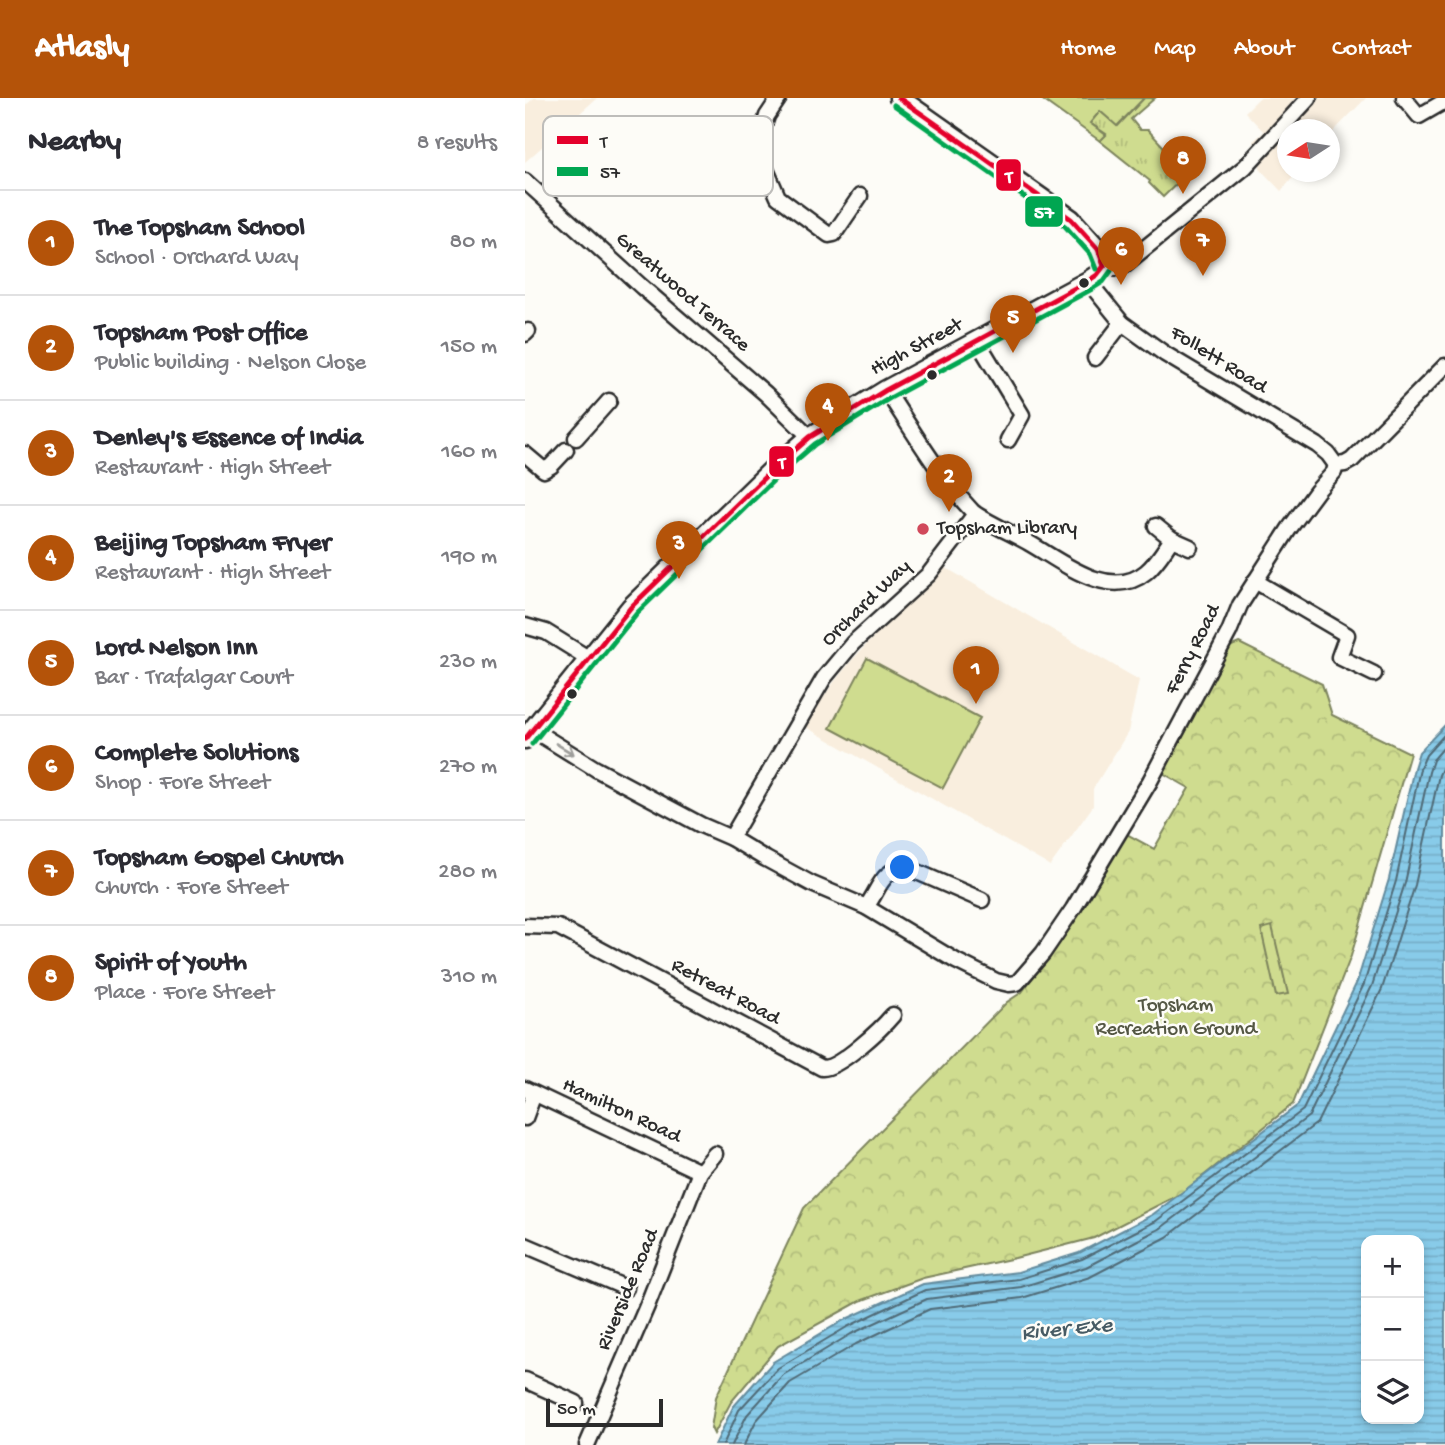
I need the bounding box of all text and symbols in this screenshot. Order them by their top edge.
text: Atlasly [35,30,129,68]
text: Home [1060,35,1116,64]
text: Map [1154,35,1196,64]
text: About [1234,35,1294,64]
text: Contact [1332,35,1410,64]
legend [543,116,773,196]
north arrow [1277,119,1340,182]
text: Nearby [28,126,121,161]
text: 8 results [417,130,497,157]
text: T [599,132,608,155]
pin: 8 [1160,136,1206,194]
line badge: T [995,158,1022,192]
text: 57 [600,163,621,186]
text: T [1003,167,1014,190]
line badge: 57 [1024,195,1064,228]
text: 57 [1034,203,1055,226]
text: The Topsham School [95,214,305,245]
pin: 7 [1180,218,1226,276]
pin: 6 [1098,227,1144,285]
street label: Greatwood Terrace [609,228,755,359]
text: 1 [46,229,56,256]
text: 80 m [450,229,497,256]
text: School · Orchard Way [95,245,299,272]
unlabelled marker [1077,276,1091,290]
pin: 5 [990,295,1036,353]
street label: High Street [867,312,969,383]
text: Topsham Post Office [95,319,308,350]
street label: Follett Road [1164,321,1273,402]
text: 2 [45,334,57,361]
text: 150 m [441,334,497,361]
text: Public building · Nelson Close [95,350,366,377]
unlabelled marker [925,368,939,382]
pin: 4 [805,383,851,441]
text: Denley's Essence of India [95,424,363,455]
text: 3 [45,439,57,466]
text: 160 m [441,439,497,466]
line badge: T [768,445,795,478]
text: T [776,453,787,476]
pin: 2 [926,454,972,512]
text: Restaurant · High Street [95,455,330,482]
place label: Topsham Library [936,517,1077,542]
pin: 3 [656,521,702,579]
marker: Topsham Library [915,521,931,537]
text: Beijing Topsham Fryer [95,529,331,560]
text: 4 [46,544,56,571]
text: 190 m [441,544,497,571]
street label: Orchard Way [817,555,917,653]
text: Restaurant · High Street [95,560,330,587]
street label: Ferry Road [1160,599,1228,700]
text: Lord Nelson Inn [95,634,257,665]
pin: 1 [953,646,999,704]
text: 5 [45,649,57,676]
text: 230 m [439,649,497,676]
text: Bar · Trafalgar Court [95,665,293,692]
unlabelled marker [565,687,579,701]
text: Complete Solutions [95,739,298,770]
one-way arrow [554,743,574,757]
text: 6 [45,754,57,781]
text: 270 m [439,754,497,781]
text: Shop · Fore Street [95,770,270,797]
text: Topsham Gospel Church [95,844,344,875]
your location [885,850,919,884]
text: 7 [45,859,57,886]
text: 280 m [438,859,497,886]
text: Church · Fore Street [95,875,288,902]
text: Spirit of Youth [95,949,247,980]
street label: Retreat Road [666,954,785,1033]
text: 8 [45,964,57,991]
text: 310 m [441,964,497,991]
text: Place · Fore Street [95,980,274,1007]
park label: Topsham Recreation Ground [1095,994,1258,1043]
street label: Hamilton Road [558,1074,686,1151]
street label: Riverside Road [592,1224,666,1354]
map controls [1361,1235,1424,1424]
button: + [1361,1235,1424,1298]
button: − [1361,1298,1424,1361]
water label: River Exe [1021,1312,1115,1347]
button: layers [1361,1361,1424,1424]
scale bar [546,1396,663,1428]
text: 50 m [557,1399,596,1422]

